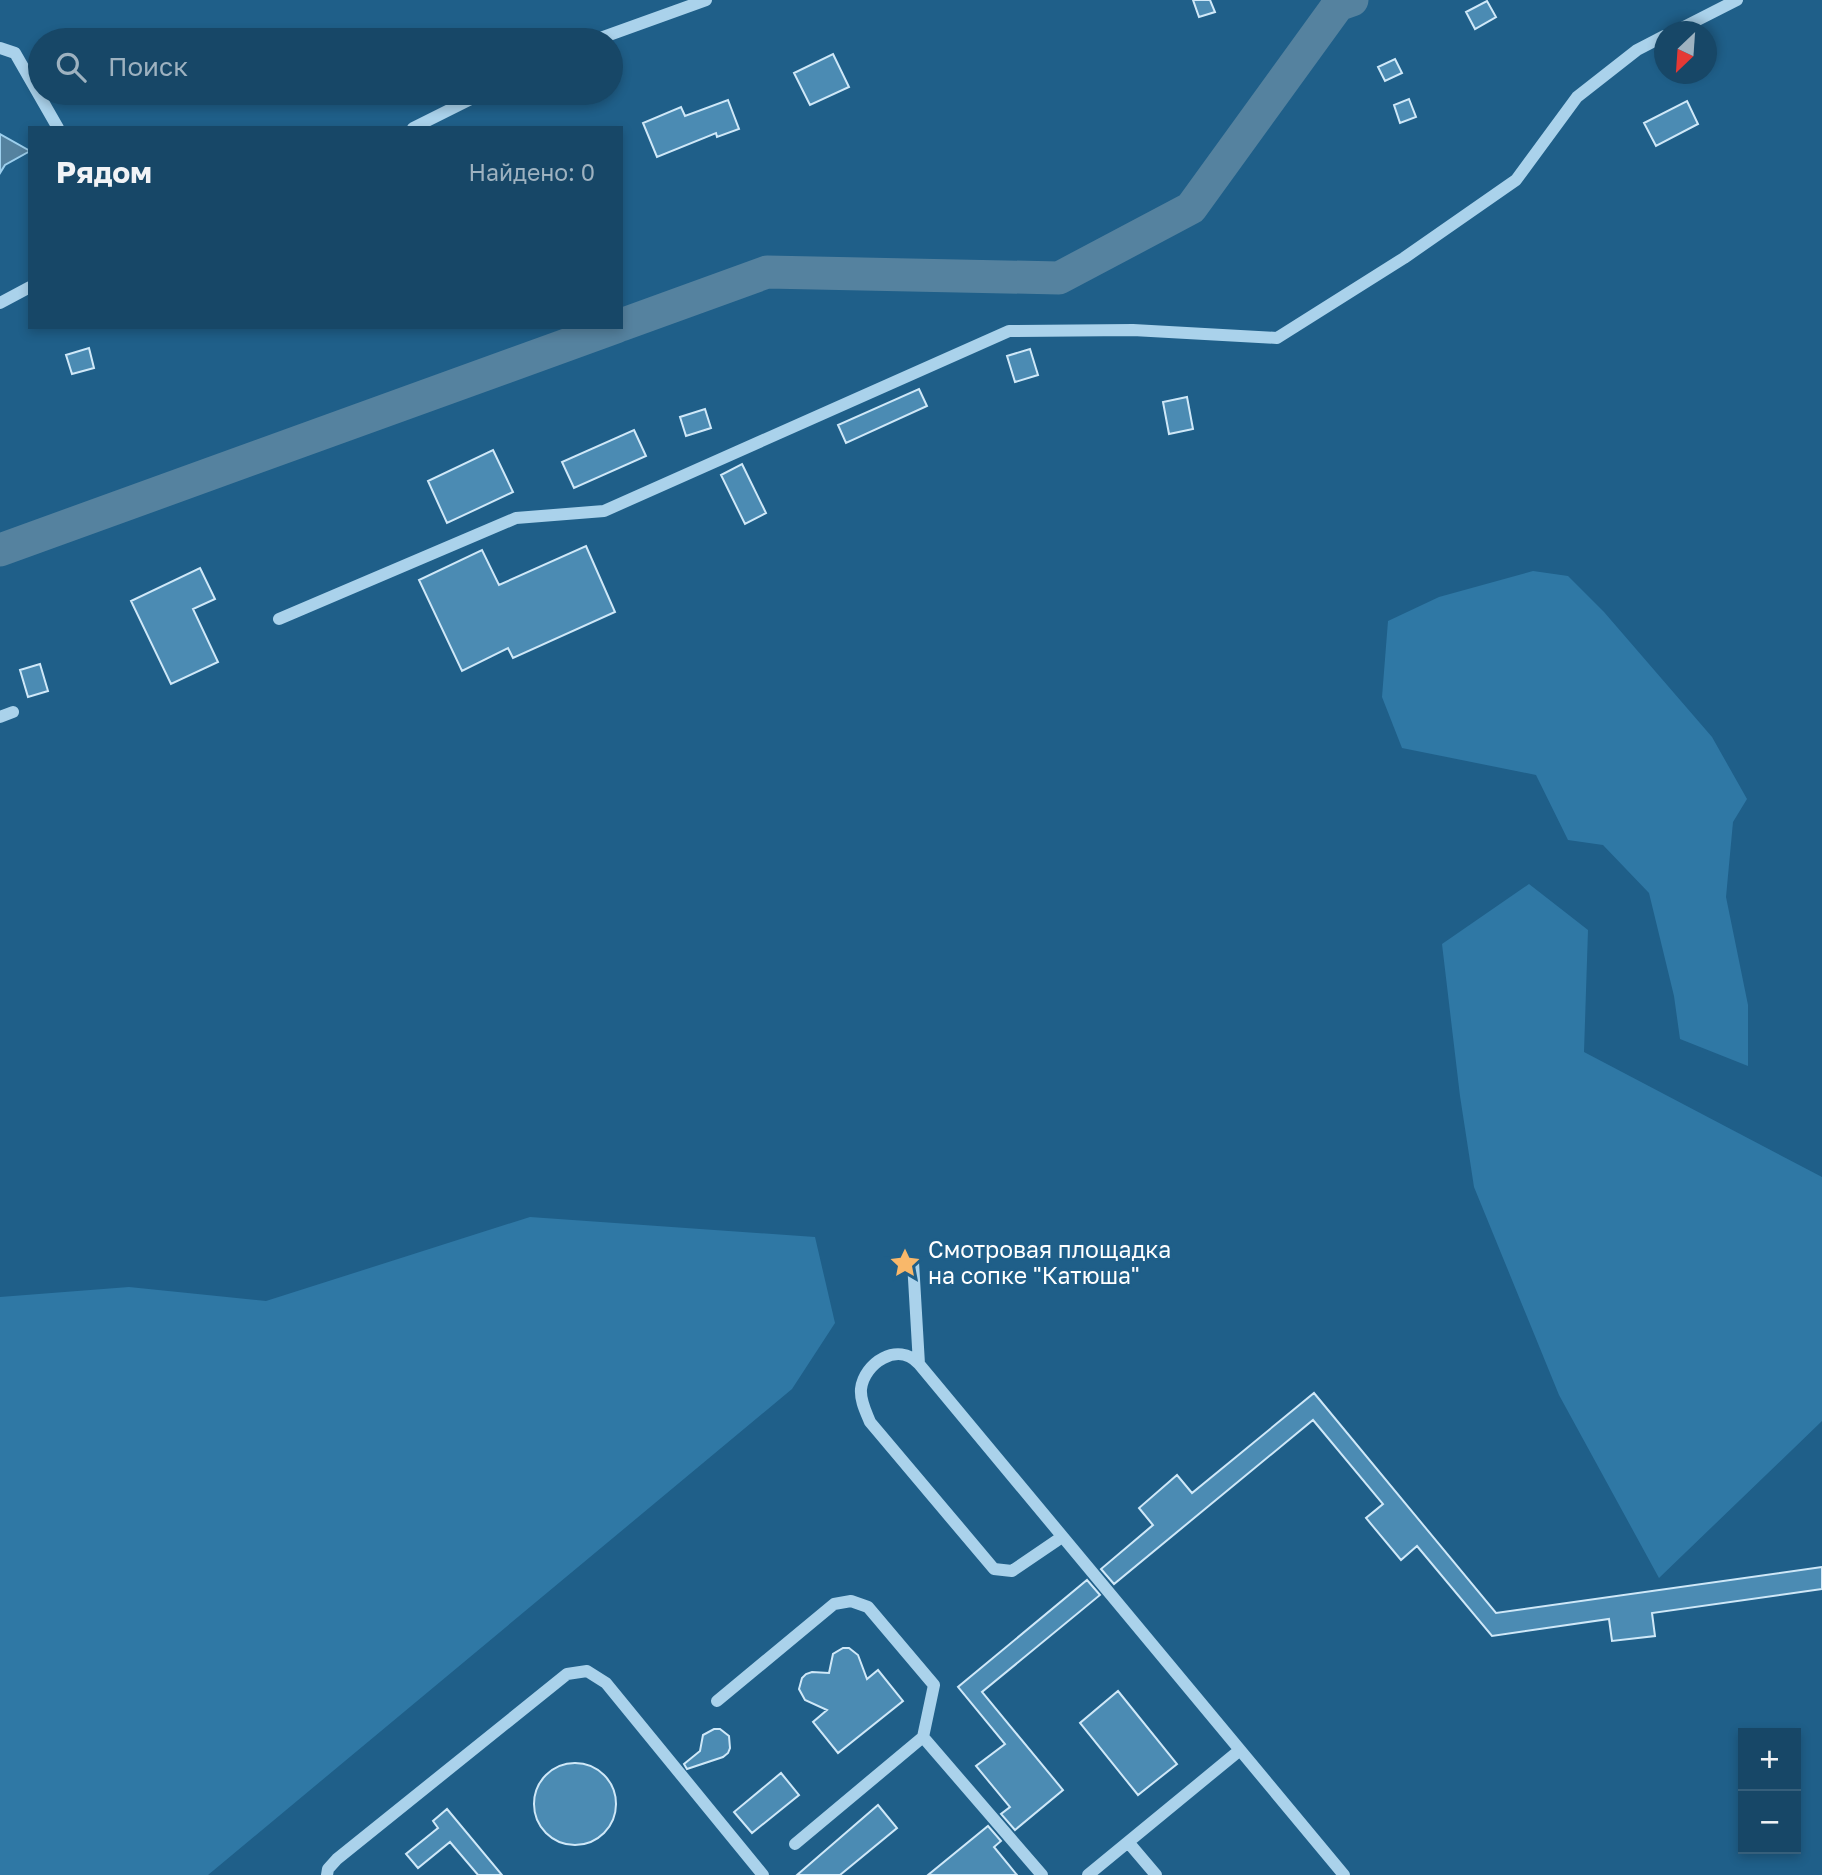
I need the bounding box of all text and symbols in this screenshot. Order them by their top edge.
north arrow [1654,21,1717,84]
search box [28,28,623,105]
icon: search [52,48,90,86]
text: Поиск [108,51,188,82]
text: Рядом [56,154,152,190]
text: Найдено: 0 [469,158,595,186]
place label: Смотровая площадка на сопке "Катюша" [928,1235,1171,1289]
place icon: Смотровая площадка на сопке "Катюша" [888,1246,922,1280]
map controls [1738,1728,1801,1854]
button: + [1738,1728,1801,1791]
button: − [1738,1791,1801,1854]

